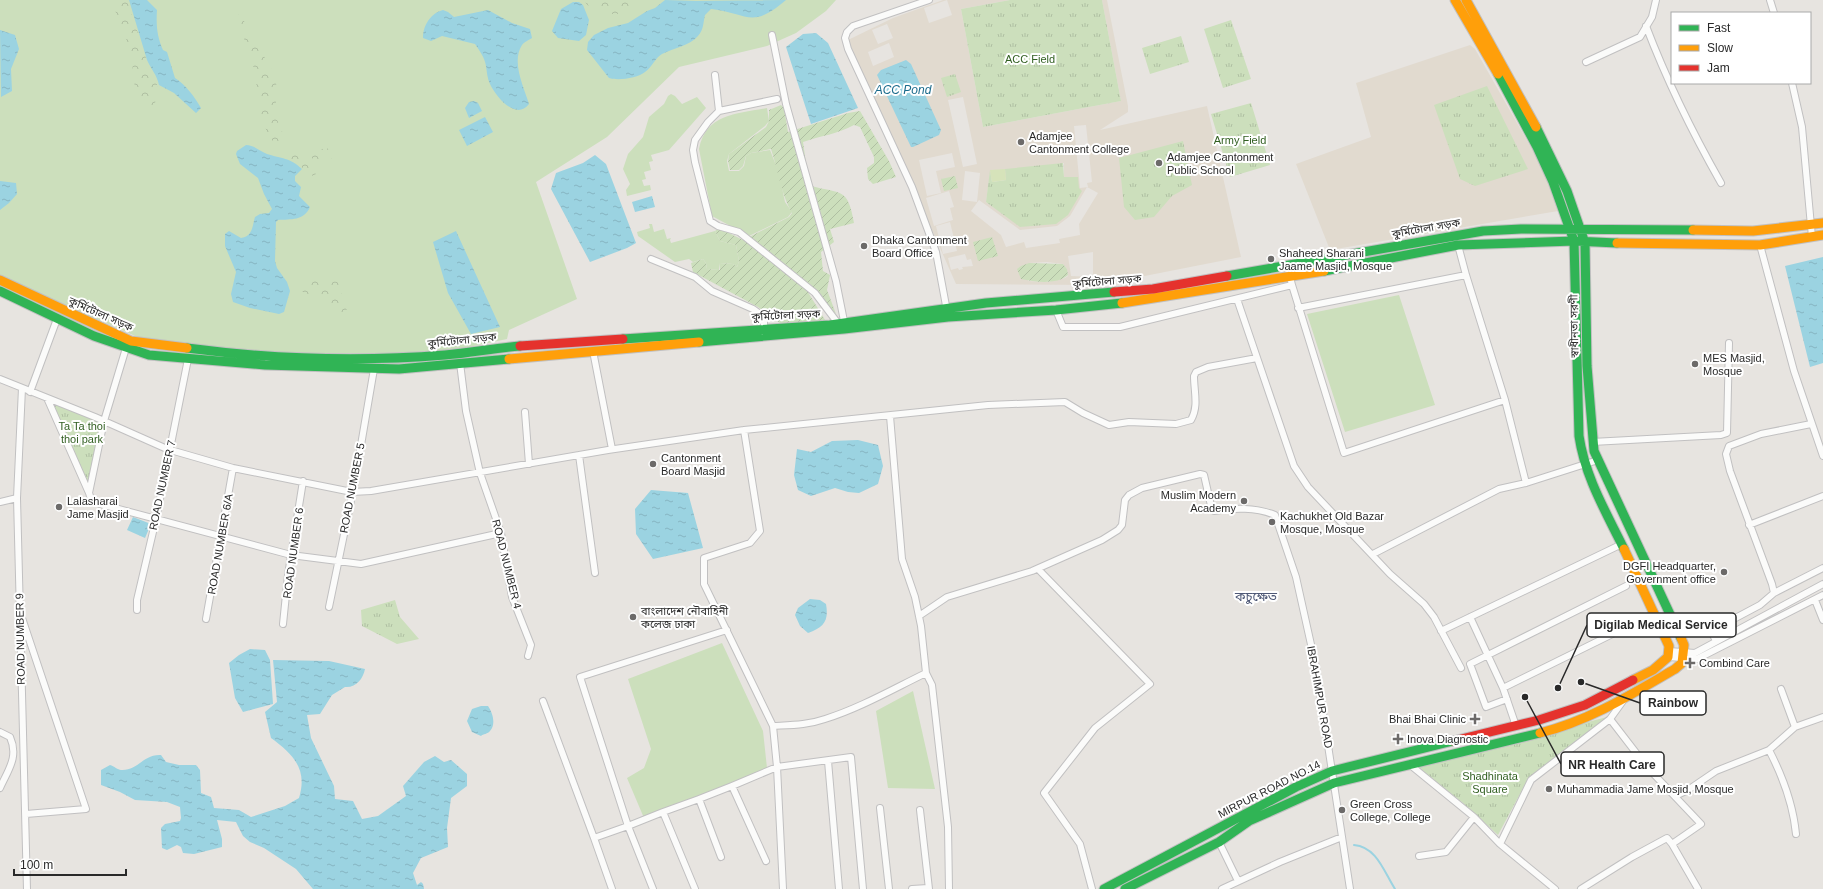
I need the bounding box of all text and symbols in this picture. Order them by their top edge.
legend [1671,12,1811,84]
text: Fast [1707,21,1731,35]
text: Slow [1707,41,1733,55]
park label: ACC Field [1005,53,1055,65]
text: Jam [1707,61,1730,75]
water label: ACC Pond [874,83,932,97]
place label: Adamjee Cantonment College [1029,130,1129,155]
park label: Army Field [1214,134,1266,146]
marker: Adamjee Cantonment College [1016,137,1026,147]
place label: Adamjee Cantonment Public School [1167,151,1273,176]
marker: Adamjee Cantonment Public School [1154,158,1164,168]
street label: কুর্মিটোলা সড়ক [1390,215,1461,241]
place label: Dhaka Cantonment Board Office [872,234,967,259]
marker: Dhaka Cantonment Board Office [859,241,869,251]
place label: Shaheed Sharani Jaame Masjid, Mosque [1279,247,1392,272]
marker: Shaheed Sharani Jaame Masjid, Mosque [1266,254,1276,264]
street label: কুর্মিটোলা সড়ক [1071,271,1142,291]
street label: কুর্মিটোলা সড়ক [66,293,135,334]
street label: স্বাধীনতা সরণী [1567,293,1581,359]
street label: কুর্মিটোলা সড়ক [750,306,821,324]
street label: কুর্মিটোলা সড়ক [426,329,497,351]
place label: MES Masjid, Mosque [1703,352,1765,377]
marker: MES Masjid, Mosque [1690,359,1700,369]
park label: Ta Ta thoi thoi park [59,420,105,445]
street label: ROAD NUMBER 7 [147,439,177,531]
street label: ROAD NUMBER 5 [337,442,367,534]
place label: Cantonment Board Masjid [661,452,725,477]
marker: Cantonment Board Masjid [648,459,658,469]
place label: Muslim Modern Academy [1161,489,1236,514]
street label: ROAD NUMBER 6/A [205,492,235,595]
place label: Lalasharai Jame Masjid [67,495,129,520]
marker: Muslim Modern Academy [1239,496,1249,506]
marker: Lalasharai Jame Masjid [54,502,64,512]
street label: ROAD NUMBER 6 [281,507,305,599]
place label: Kachukhet Old Bazar Mosque, Mosque [1280,510,1384,535]
marker: Kachukhet Old Bazar Mosque, Mosque [1267,517,1277,527]
street label: ROAD NUMBER 4 [490,518,524,610]
place label: DGFI Headquarter, Government office [1623,560,1716,585]
marker: DGFI Headquarter, Government office [1719,567,1729,577]
district label: কচুক্ষেত [1234,589,1278,605]
street label: ROAD NUMBER 9 [13,593,27,685]
place label: বাংলাদেশ নৌবাহিনী কলেজ ঢাকা [640,605,729,630]
marker: বাংলাদেশ নৌবাহিনী কলেজ ঢাকা [628,612,638,622]
callout: Digilab Medical Service [1587,613,1736,637]
text: Digilab Medical Service [1594,618,1728,632]
street label: IBRAHIMPUR ROAD [1305,645,1335,749]
marker: Combind Care [1684,657,1696,669]
place label: Combind Care [1699,657,1770,669]
callout: Rainbow [1640,691,1706,715]
text: Rainbow [1648,696,1699,710]
place label: Bhai Bhai Clinic [1389,713,1466,725]
marker: Bhai Bhai Clinic [1469,713,1481,725]
marker: Inova Diagnostic [1392,733,1404,745]
place label: Inova Diagnostic [1407,733,1489,745]
callout: NR Health Care [1561,752,1664,776]
street label: MIRPUR ROAD NO.14 [1216,758,1322,820]
text: NR Health Care [1568,758,1656,772]
park label: Shadhinata Square [1462,770,1519,795]
place label: Muhammadia Jame Mosjid, Mosque [1557,783,1734,795]
marker: Muhammadia Jame Mosjid, Mosque [1544,784,1554,794]
place label: Green Cross College, College [1350,798,1431,823]
marker: Green Cross College, College [1337,805,1347,815]
scale bar [14,851,126,877]
text: 100 m [20,858,53,872]

